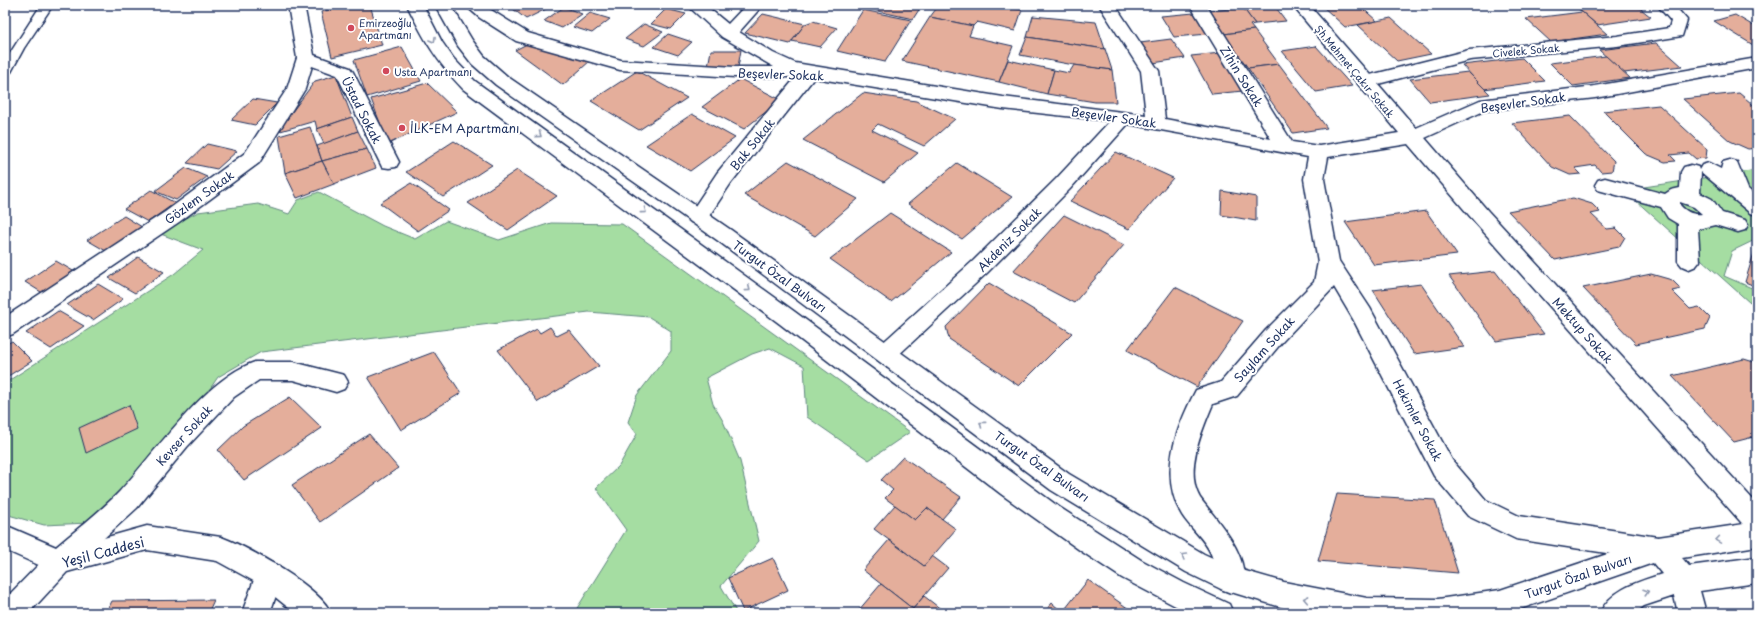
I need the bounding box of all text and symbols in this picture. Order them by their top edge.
place label: Emirzeoğlu Apartmanı [359,15,412,42]
street label: Şh.Mehmet Çakır Sokak [1312,22,1398,121]
marker: Emirzeoğlu Apartmanı [346,23,356,33]
one-way arrow [428,36,436,43]
street label: Civelek Sokak [1492,40,1561,60]
street label: Zihin Sokak [1216,42,1268,110]
place label: Usta Apartmanı [394,64,472,79]
street label: Beşevler Sokak [738,64,824,84]
marker: Usta Apartmanı [381,66,391,76]
street label: Üstad Sokak [337,73,387,147]
street label: Beşevler Sokak [1479,87,1567,117]
street label: Beşevler Sokak [1070,102,1158,132]
street label: Bak Sokak [725,114,779,174]
place label: İLK-EM Apartmanı [410,119,519,137]
marker: İLK-EM Apartmanı [397,123,407,133]
one-way arrow [534,130,541,137]
street label: Gözlem Sokak [161,166,238,228]
street label: Akdeniz Sokak [973,203,1045,275]
one-way arrow [639,207,646,214]
street label: Turgut Özal Bulvarı [729,236,831,316]
one-way arrow [744,284,751,291]
street label: Mektup Sokak [1549,293,1618,367]
street label: Saylam Sokak [1229,312,1299,386]
street label: Hekimler Sokak [1389,376,1447,464]
street label: Kevser Sokak [152,400,216,470]
one-way arrow [979,422,986,429]
street label: Turgut Özal Bulvarı [991,426,1093,506]
street label: Yeşil Caddesi [60,531,147,573]
one-way arrow [1715,535,1722,544]
street label: Turgut Özal Bulvarı [1522,549,1634,603]
one-way arrow [1181,554,1188,561]
one-way arrow [1642,588,1649,597]
one-way arrow [1303,596,1309,604]

